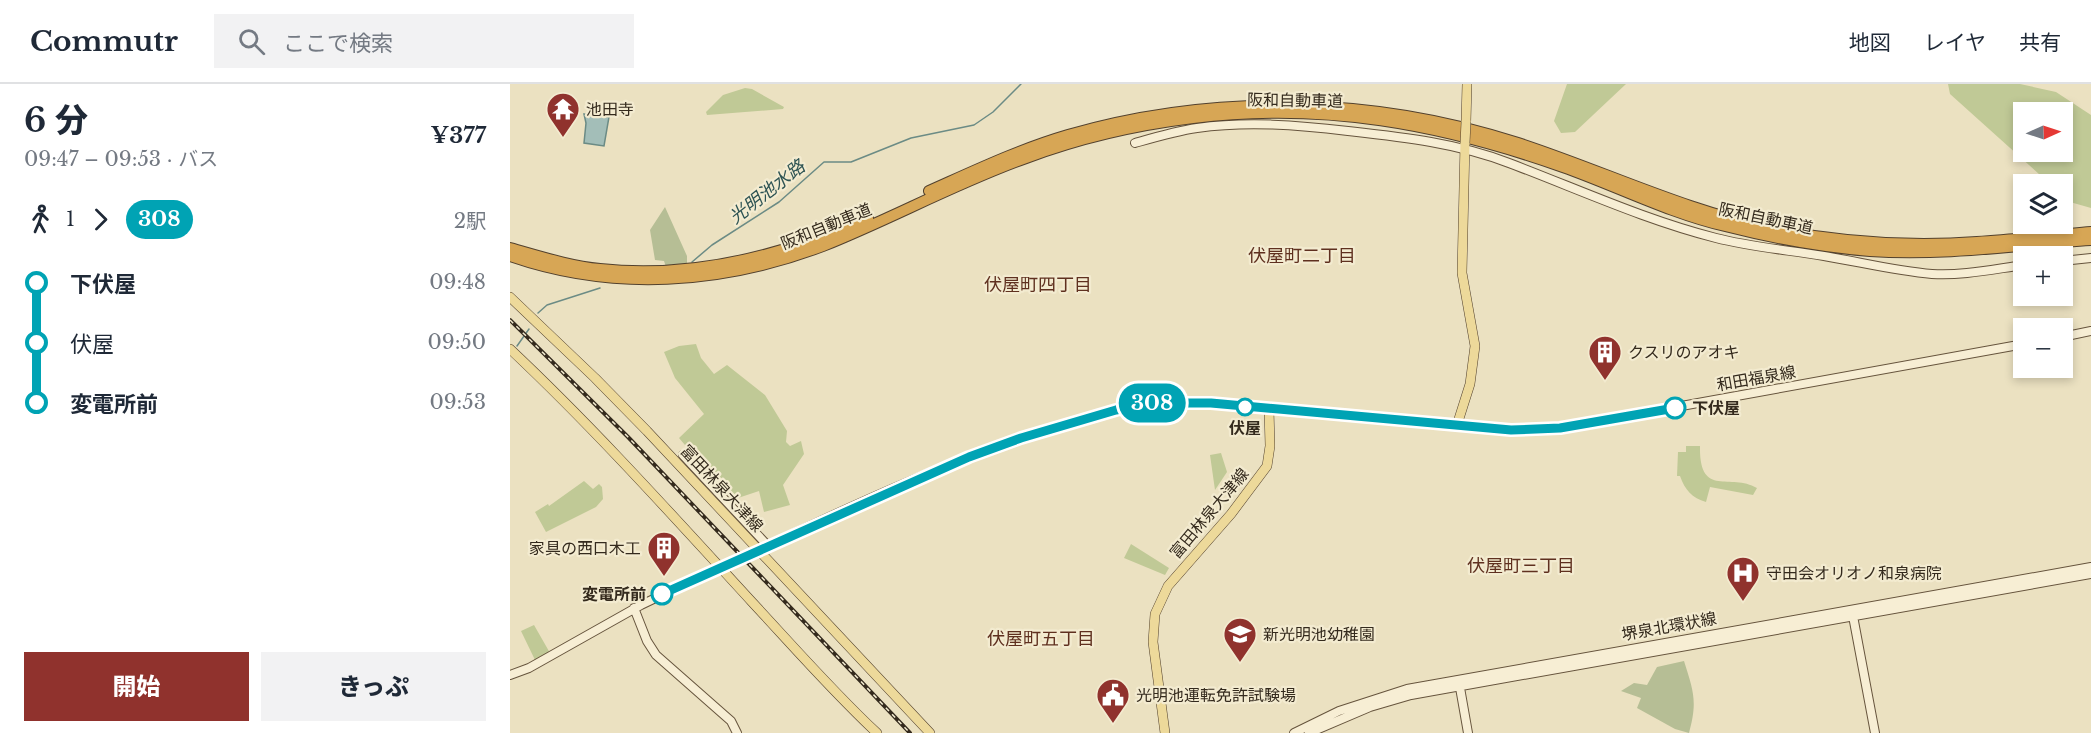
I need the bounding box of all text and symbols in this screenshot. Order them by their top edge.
search box [214,14,634,68]
text: Commutr [30,24,178,59]
icon: search [235,25,268,58]
text: ここで検索 [283,30,393,57]
text: 地図 [1849,30,1891,56]
text: レイヤ [1924,30,1986,56]
text: 共有 [2019,30,2061,56]
street label: 阪和自動車道 [1247,89,1343,111]
temple icon: 池田寺 [545,91,581,138]
place label: 池田寺 [586,99,634,119]
text: 6 分 [24,100,88,141]
north arrow [2013,102,2073,162]
map controls [2013,102,2073,378]
text: ¥377 [431,122,486,149]
text: 09:47 – 09:53 · バス [24,147,218,171]
water label: 光明池水路 [725,154,811,228]
button: layers [2013,174,2073,234]
street label: 阪和自動車道 [1717,198,1815,238]
street label: 阪和自動車道 [778,199,874,253]
icon: walk [24,203,57,236]
icon: forward [84,203,117,236]
text: 308 [138,206,181,232]
text: 1 [66,207,75,231]
text: 2駅 [454,209,486,233]
district label: 伏屋町二丁目 [1248,245,1356,267]
button: + [2013,246,2073,306]
text: 09:48 [429,270,486,294]
text: 下伏屋 [70,271,136,298]
district label: 伏屋町四丁目 [984,274,1092,296]
button: − [2013,318,2073,378]
text: 09:50 [428,330,486,354]
text: 伏屋 [70,331,114,358]
building icon: クスリのアオキ [1587,334,1623,381]
place label: クスリのアオキ [1628,342,1740,362]
street label: 和田福泉線 [1715,361,1797,395]
line badge: 308 [1118,384,1186,422]
text: 09:53 [429,390,486,414]
text: 308 [1131,390,1173,416]
text: 変電所前 [70,391,158,418]
marker: 下伏屋 [1664,397,1686,419]
marker: 伏屋 [1236,398,1254,416]
place label: 下伏屋 [1692,398,1740,418]
place label: 伏屋 [1229,418,1261,438]
street label: 富田林泉大津線 [676,440,768,536]
street label: 富田林泉大津線 [1165,464,1253,562]
building icon: 家具の西口木工 [646,530,682,577]
place label: 家具の西口木工 [529,538,641,558]
district label: 伏屋町三丁目 [1467,555,1575,577]
hospital icon: 守田会オリオノ和泉病院 [1725,555,1761,602]
place label: 守田会オリオノ和泉病院 [1766,563,1942,583]
marker: 変電所前 [651,583,673,605]
place label: 変電所前 [582,584,646,604]
street label: 堺泉北環状線 [1620,608,1718,644]
school or university icon: 新光明池幼稚園 [1222,616,1258,663]
place label: 新光明池幼稚園 [1263,624,1375,644]
district label: 伏屋町五丁目 [987,628,1095,650]
button: 開始 [24,652,249,721]
button: きっぷ [261,652,486,721]
public building icon: 光明池運転免許試験場 [1095,677,1131,724]
place label: 光明池運転免許試験場 [1136,685,1296,705]

